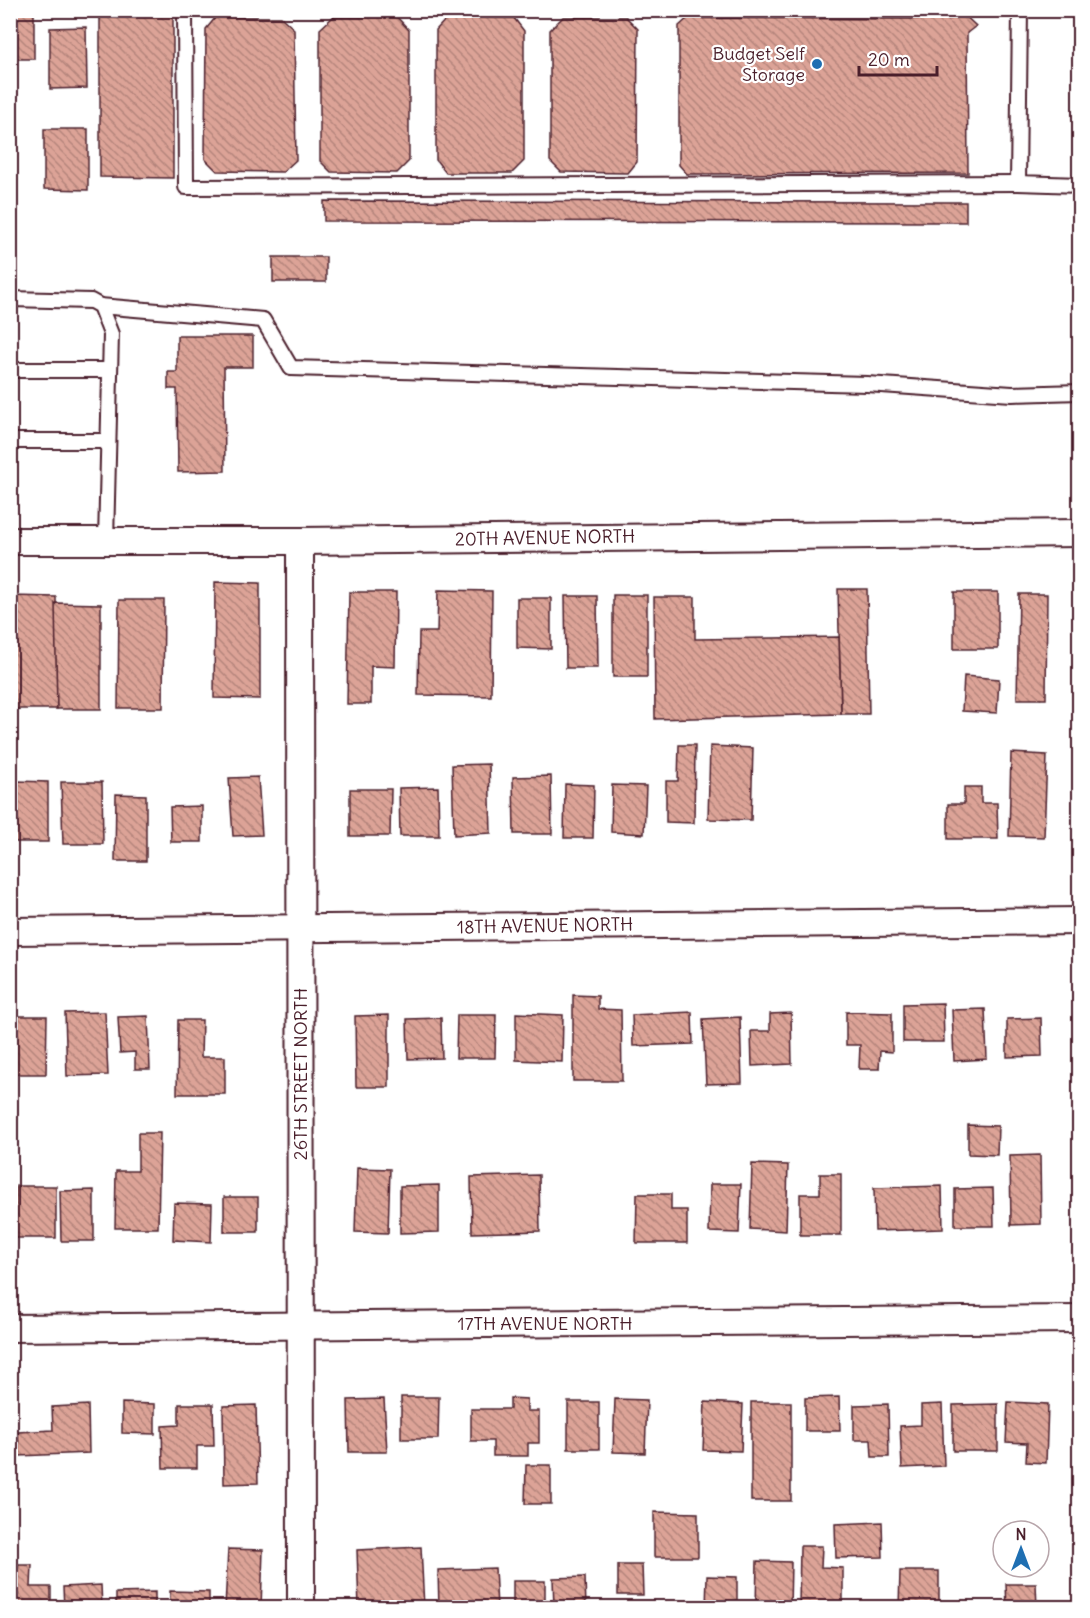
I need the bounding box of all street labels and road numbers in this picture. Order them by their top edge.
street label: 20TH AVENUE NORTH [455,524,635,551]
street label: 18TH AVENUE NORTH [457,912,633,939]
street label: 26TH STREET NORTH [289,988,312,1160]
street label: 17TH AVENUE NORTH [458,1312,632,1335]

